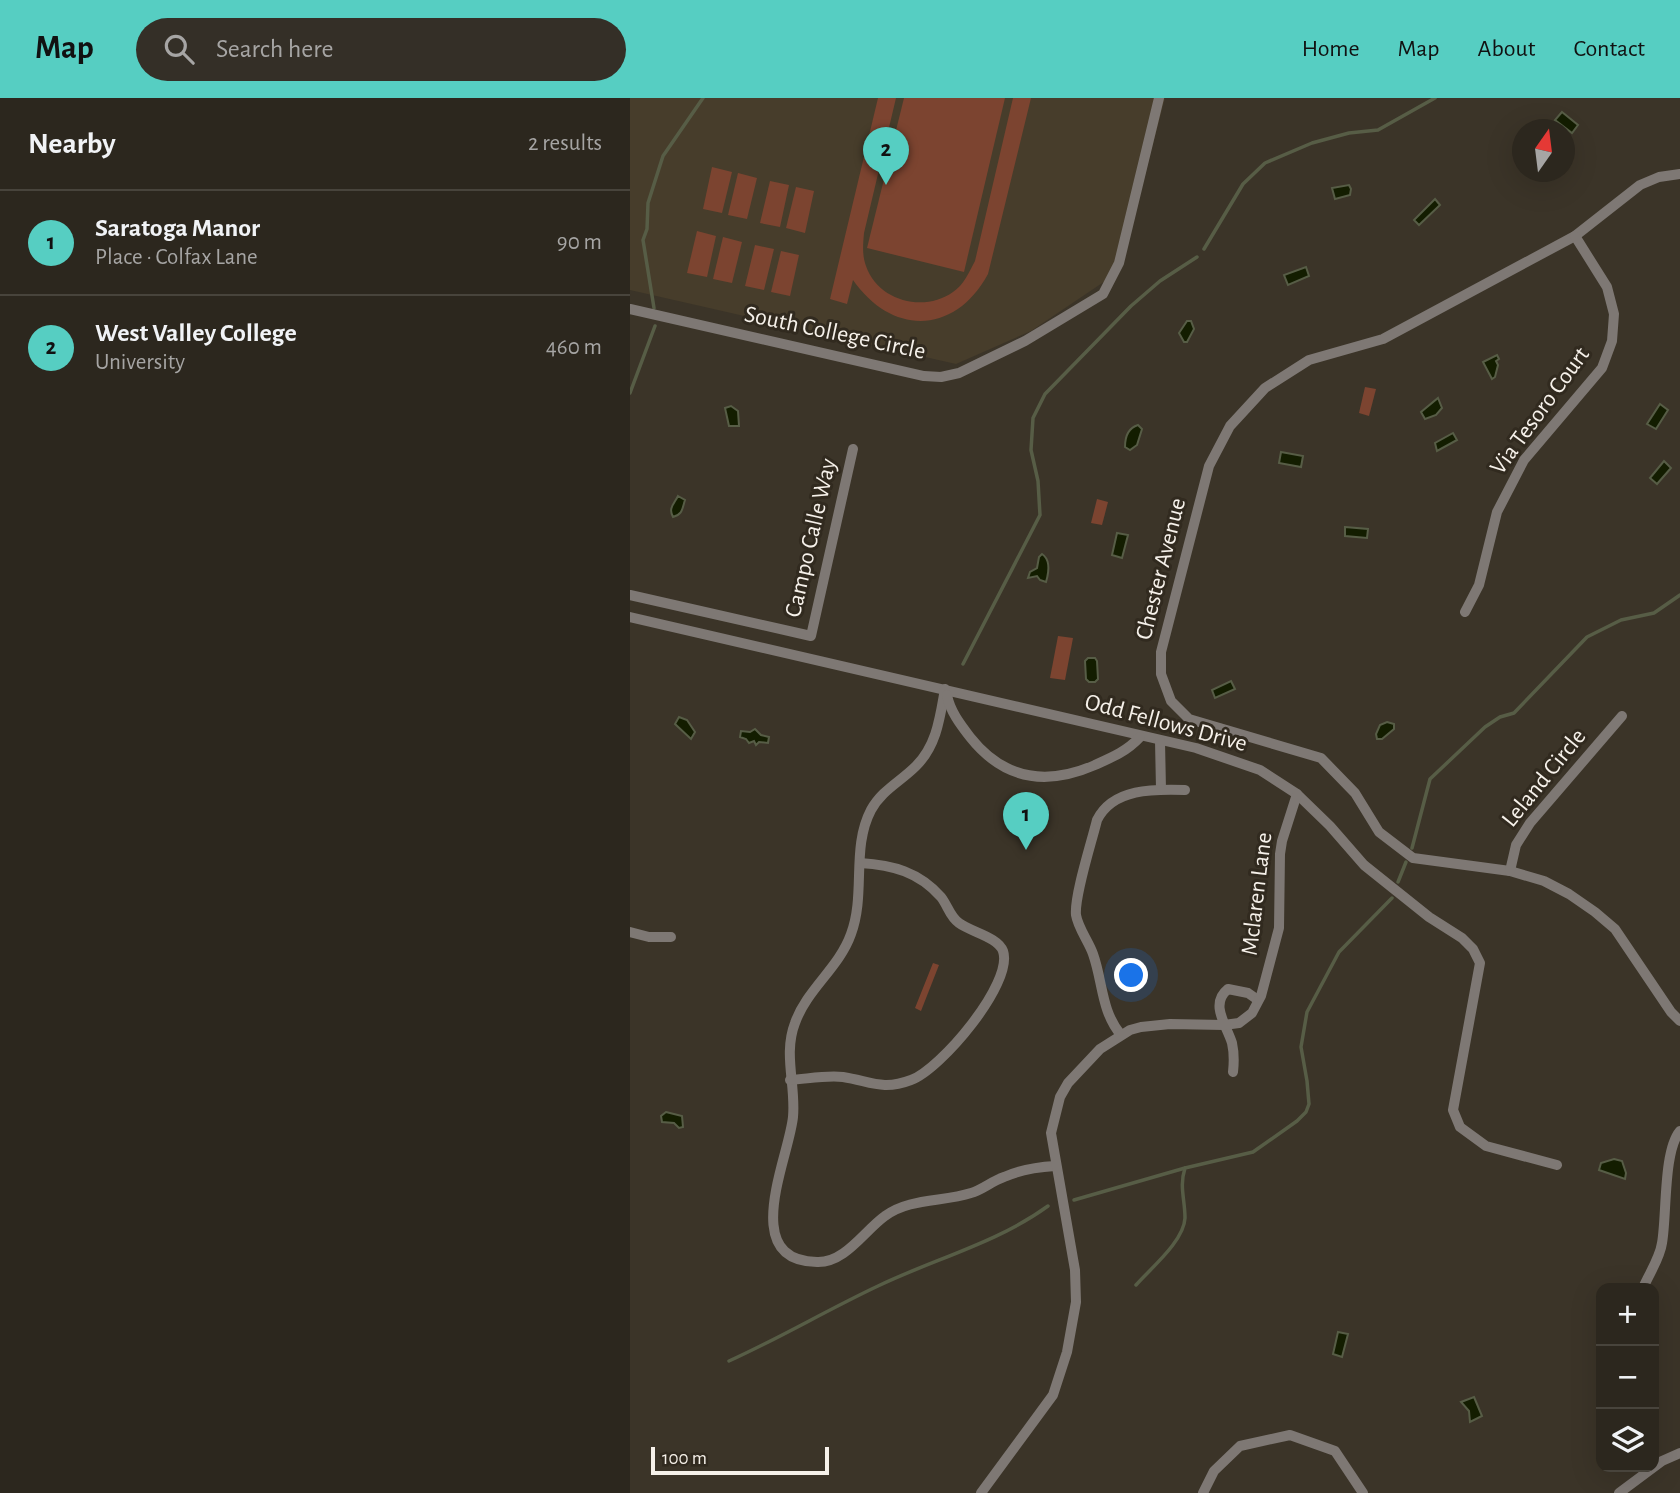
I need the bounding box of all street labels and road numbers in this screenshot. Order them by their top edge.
street label: South College Circle [742,302,928,364]
street label: Via Tesoro Court [1486,343,1594,479]
street label: Campo Calle Way [781,456,841,620]
street label: Chester Avenue [1132,496,1190,642]
street label: Odd Fellows Drive [1082,690,1250,756]
street label: Leland Circle [1497,724,1591,832]
street label: Mclaren Lane [1238,831,1276,957]

